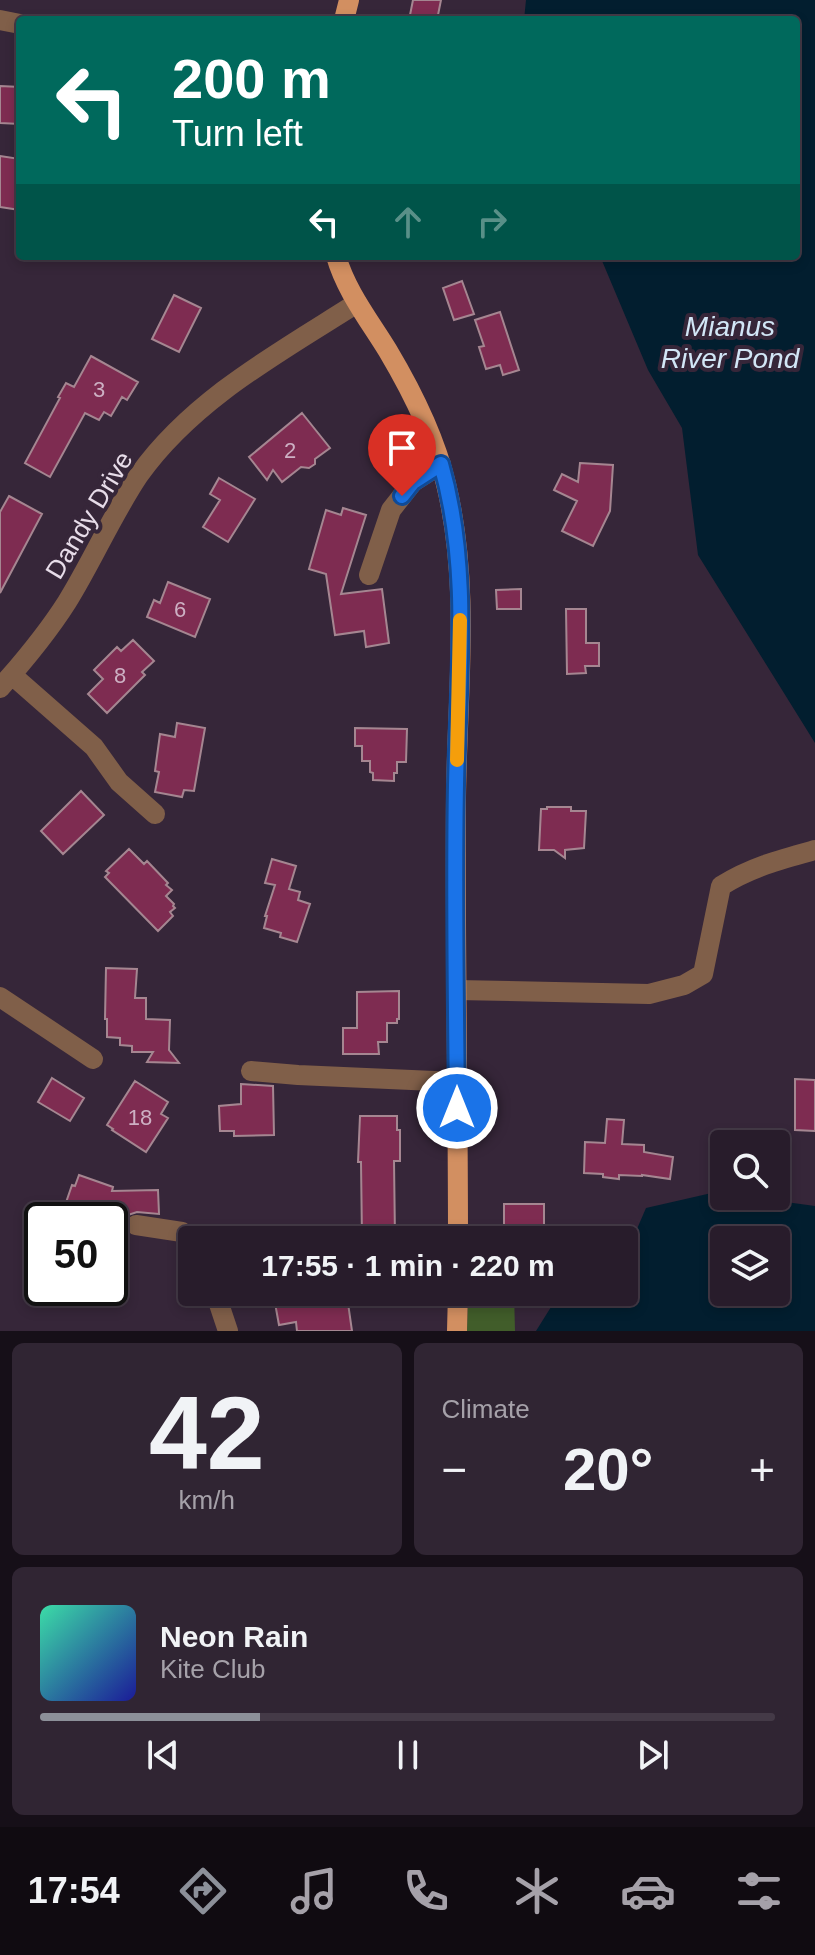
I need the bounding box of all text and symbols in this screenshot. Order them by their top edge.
text: 200 m [172,47,331,110]
icon: left [40,48,144,152]
text: Turn left [172,113,303,154]
icon: left [302,200,346,244]
icon: ahead [386,200,430,244]
icon: right [470,200,514,244]
water label: Mianus River Pond [661,311,801,374]
house number: 3 [93,377,105,402]
pin [368,414,436,496]
icon: arrive [380,426,424,470]
house number: 2 [284,438,296,463]
street label: Dandy Drive [39,446,139,584]
house number: 6 [174,597,186,622]
house number: 8 [114,663,126,688]
position arrow [415,1066,499,1150]
house number: 18 [128,1105,152,1130]
map controls [710,1130,790,1306]
button: search [710,1130,790,1210]
speed limit sign: 50 [24,1202,128,1306]
button: layers [710,1226,790,1306]
text: 17:55 · 1 min · 220 m [261,1249,555,1282]
text: 42 [149,1375,265,1491]
text: Climate [442,1394,530,1424]
text: 20° [563,1436,654,1503]
text: − [442,1445,467,1494]
text: + [749,1445,775,1494]
text: km/h [179,1485,235,1515]
text: Neon Rain [160,1620,308,1653]
text: Kite Club [160,1654,266,1684]
icon: previous [141,1733,185,1777]
icon: pause [386,1733,430,1777]
icon: next [631,1733,675,1777]
icon: directions [175,1863,231,1919]
icon: music [286,1863,342,1919]
icon: phone [398,1863,454,1919]
icon: climate [509,1863,565,1919]
icon: car [620,1863,676,1919]
icon: filters [731,1863,787,1919]
text: 17:54 [28,1870,120,1911]

